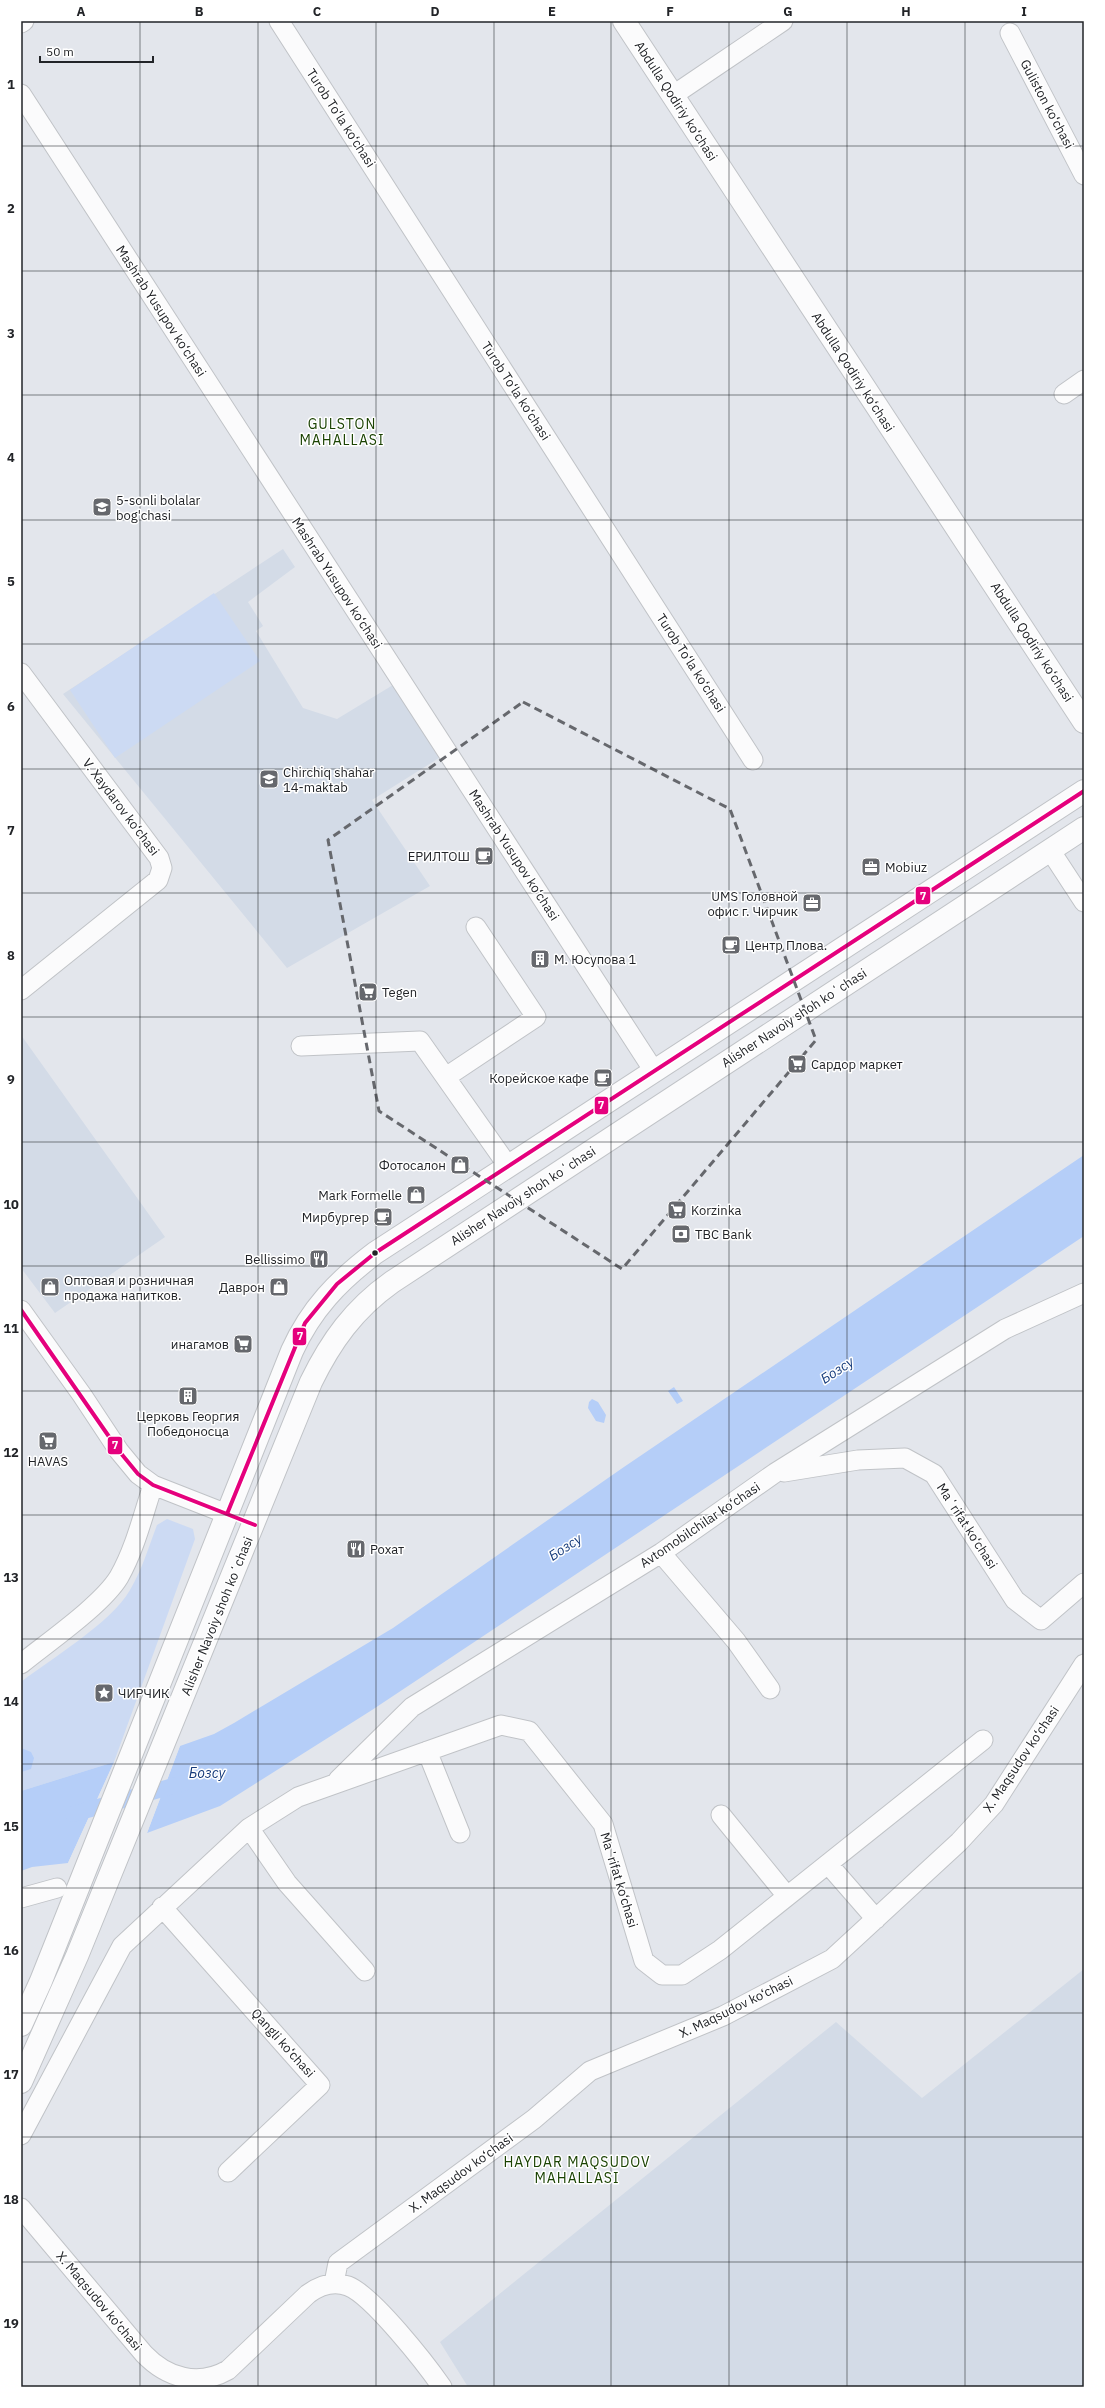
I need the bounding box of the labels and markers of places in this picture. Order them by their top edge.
place label: 5-sonli bolalar bog'chasi [116,492,201,524]
school or university icon: 5-sonli bolalar bog'chasi [91,496,113,518]
place label: Chirchiq shahar 14-maktab [283,764,374,796]
school or university icon: Chirchiq shahar 14-maktab [258,768,280,790]
cafe icon: ЕРИЛТОШ [473,845,495,867]
place label: ЕРИЛТОШ [408,848,470,865]
office icon: Mobiuz [860,856,882,878]
place label: Mobiuz [885,859,927,876]
place label: UMS Головной офис г. Чирчик [707,888,798,920]
office icon: UMS Головной офис г. Чирчик [801,892,823,914]
cafe icon: Центр Плова. [720,934,742,956]
place label: Центр Плова. [745,937,827,954]
building icon: М. Юсупова 1 [529,948,551,970]
place label: М. Юсупова 1 [554,951,637,968]
supermarket icon: Tegen [357,981,379,1003]
place label: Tegen [382,984,417,1001]
supermarket icon: Сардор маркет [786,1053,808,1075]
place label: Сардор маркет [811,1056,903,1073]
cafe icon: Корейское кафе [592,1067,614,1089]
place label: Корейское кафе [489,1070,589,1087]
shop icon: Фотосалон [449,1154,471,1176]
place label: Фотосалон [379,1157,446,1174]
shop icon: Mark Formelle [405,1184,427,1206]
place label: Mark Formelle [318,1187,402,1204]
supermarket icon: Korzinka [666,1199,688,1221]
place label: Korzinka [691,1202,741,1219]
cafe icon: Мирбургер [372,1206,394,1228]
place label: Мирбургер [302,1209,369,1226]
bank icon: TBC Bank [670,1223,692,1245]
place label: TBC Bank [695,1226,752,1243]
restaurant icon: Bellissimo [308,1248,330,1270]
unlabelled marker [370,1248,380,1258]
place label: Bellissimo [245,1251,305,1268]
place label: Оптовая и розничная продажа напитков. [64,1272,194,1304]
shop icon: Оптовая и розничная продажа напитков. [39,1276,61,1298]
shop icon: Даврон [268,1276,290,1298]
place label: Даврон [219,1279,265,1296]
supermarket icon: инагамов [232,1333,254,1355]
place label: инагамов [171,1336,229,1353]
building icon: Церковь Георгия Победоносца [177,1385,199,1407]
place label: Церковь Георгия Победоносца [137,1408,239,1440]
supermarket icon: HAVAS [37,1430,59,1452]
place label: HAVAS [28,1453,68,1470]
restaurant icon: Рохат [345,1538,367,1560]
place label: Рохат [370,1541,404,1558]
place icon: ЧИРЧИК [93,1682,115,1704]
place label: ЧИРЧИК [118,1685,170,1702]

